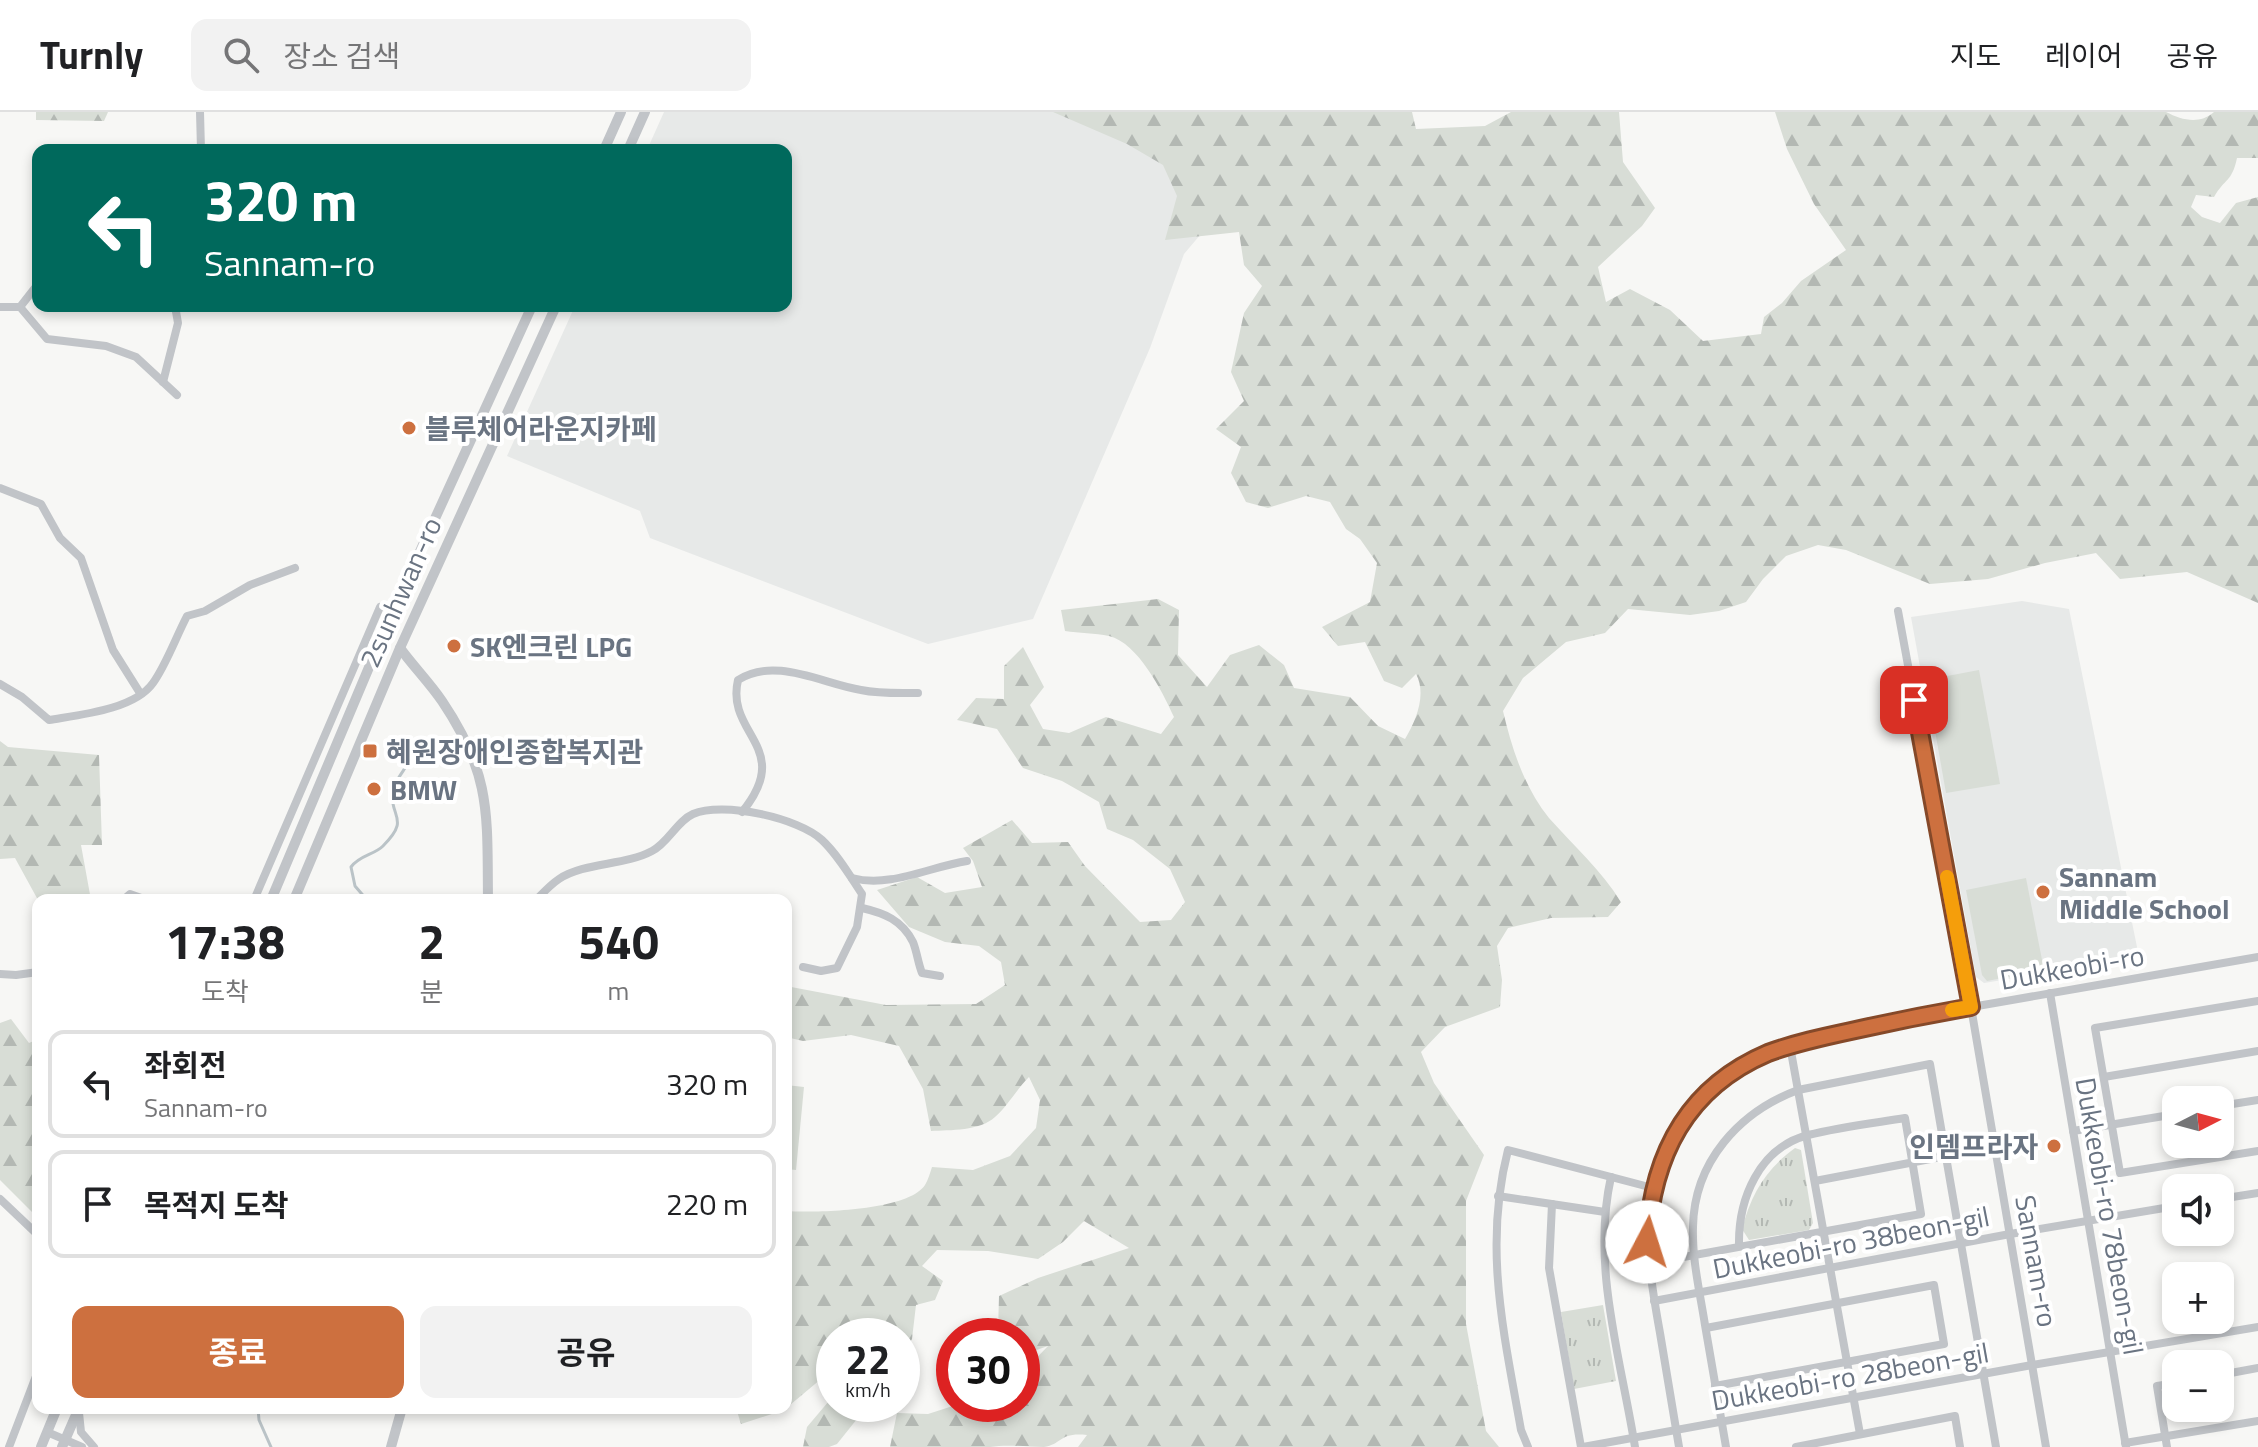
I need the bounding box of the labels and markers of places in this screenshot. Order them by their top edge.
place label: 블루체어라운지카페 [425,407,657,450]
marker: 블루체어라운지카페 [400,419,418,437]
place label: SK엔크린 LPG [470,625,632,668]
marker: SK엔크린 LPG [445,637,463,655]
pin [1880,666,1948,734]
place label: 혜원장애인종합복지관 [386,730,644,773]
marker: 혜원장애인종합복지관 [361,742,379,760]
place label: BMW [390,768,457,811]
marker: BMW [365,780,383,798]
place label: Sannam Middle School [2059,855,2230,930]
marker: Sannam Middle School [2034,883,2052,901]
place label: 인뎀프라자 [1909,1125,2038,1168]
marker: 인뎀프라자 [2045,1137,2063,1155]

